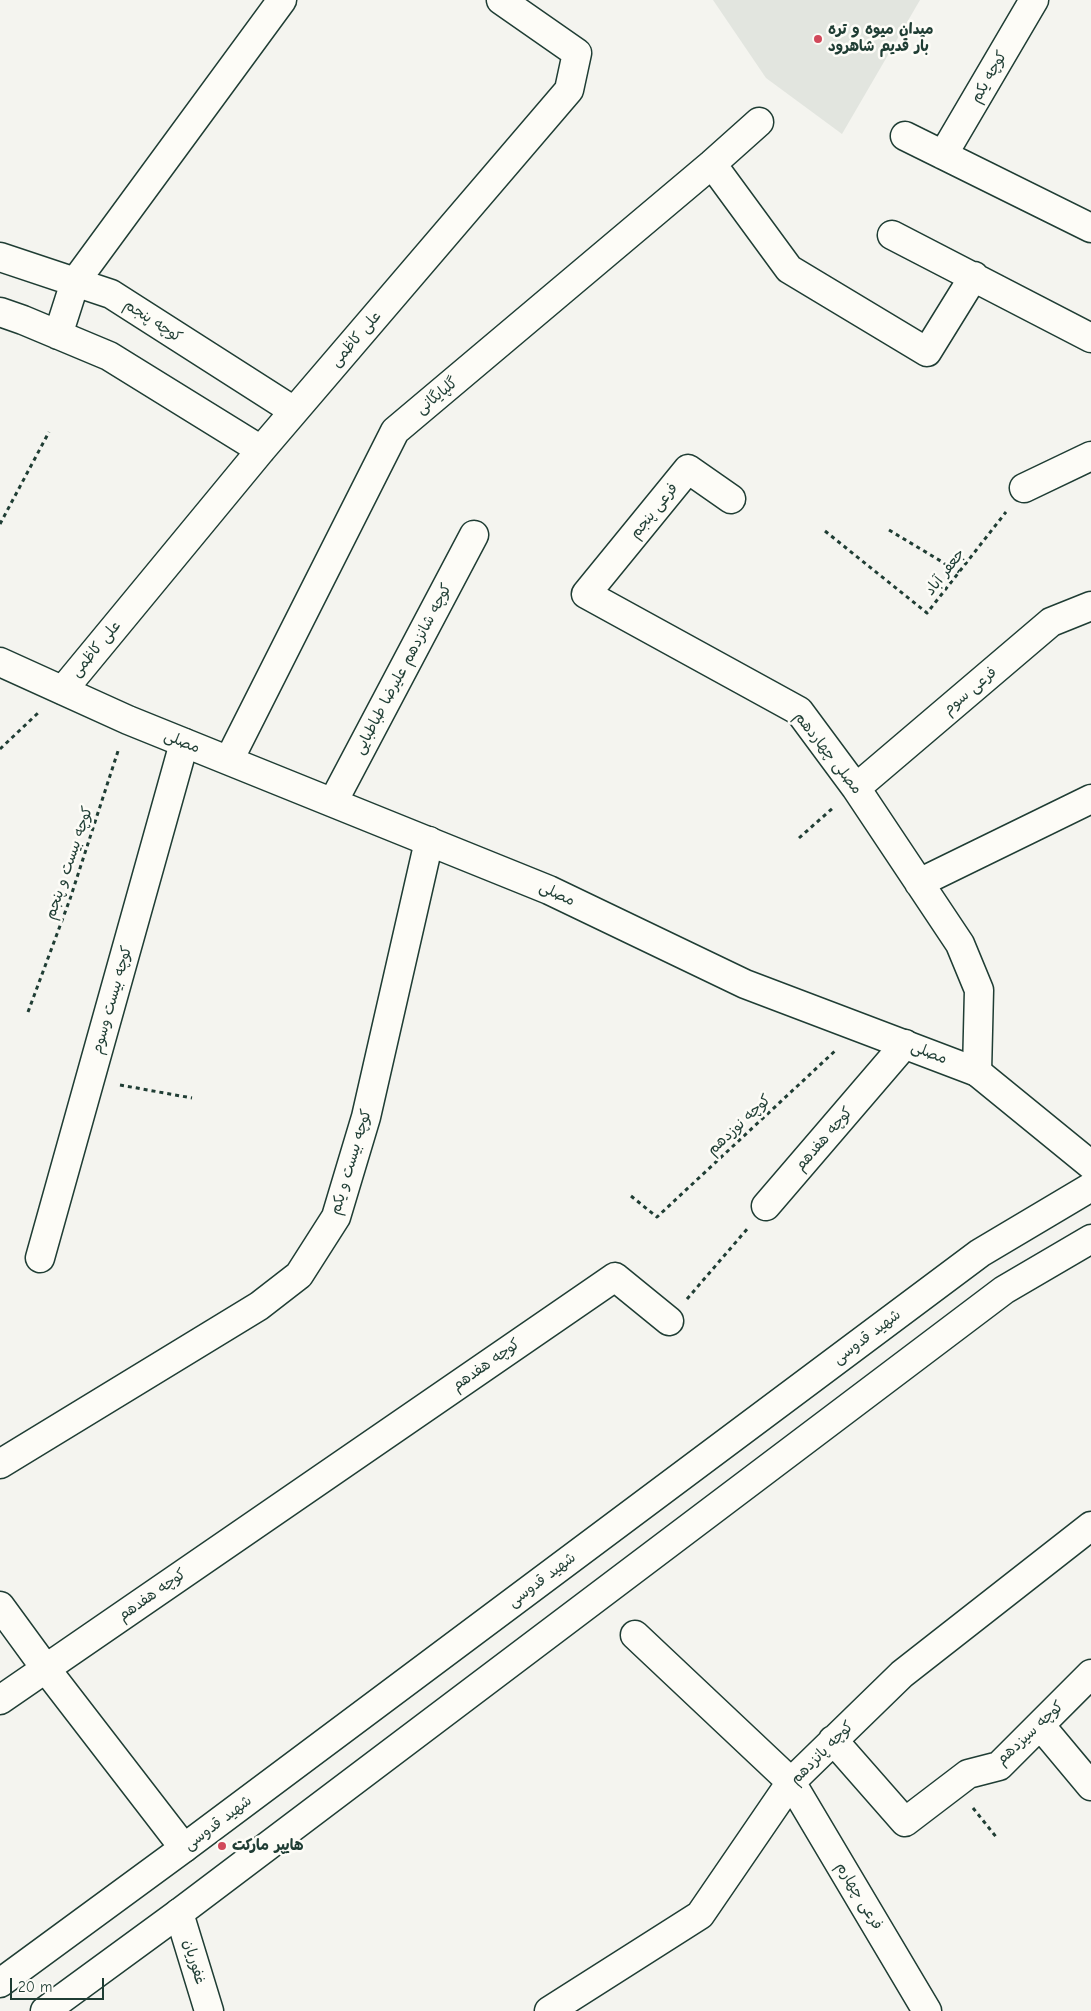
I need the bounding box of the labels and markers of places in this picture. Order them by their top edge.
place label: میدان میوه و تره بار قدیم شاهرود [828,21,933,56]
marker: میدان میوه و تره بار قدیم شاهرود [812,33,824,45]
place label: هایپر مارکت [232,1837,304,1855]
marker: هایپر مارکت [216,1840,228,1852]

